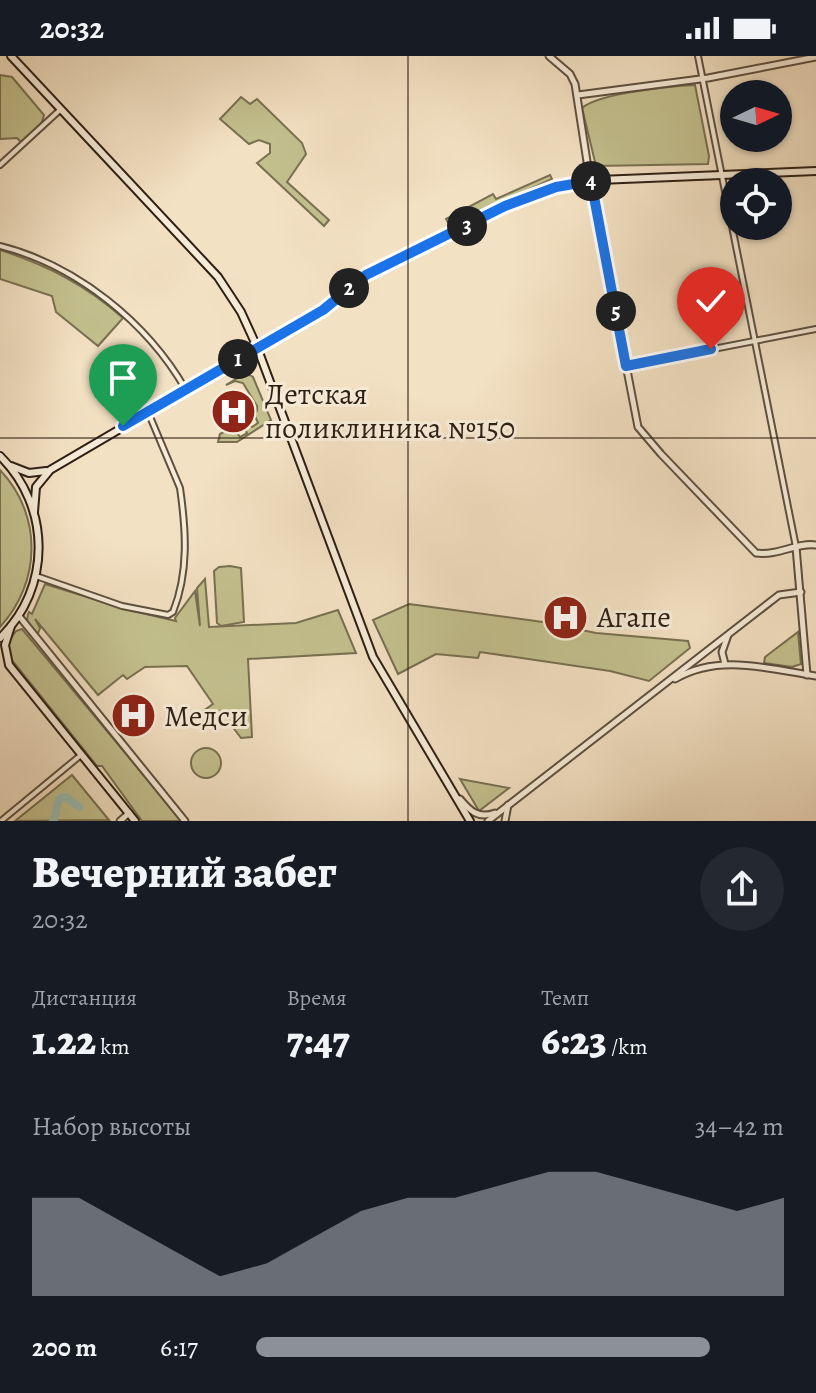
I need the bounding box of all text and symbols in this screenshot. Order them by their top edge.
text: 20:32 [40,8,104,48]
north arrow [720,80,792,152]
map controls [720,80,792,240]
pin: 4 [571,161,611,201]
text: 4 [586,166,596,196]
button: locate [720,168,792,240]
pin: 3 [447,206,487,246]
text: 3 [462,211,472,241]
pin [677,267,745,349]
pin: 2 [329,268,369,308]
text: 2 [344,273,354,303]
icon: check [689,279,733,323]
pin: 5 [596,291,636,331]
text: 5 [611,296,621,326]
pin: 1 [218,339,258,379]
pin [89,344,157,426]
text: 1 [234,344,242,374]
icon: arrive [101,356,145,400]
place label: Детская поликлиника №150 [265,374,515,448]
hospital icon: Детская поликлиника №150 [210,387,258,435]
hospital icon: Агапе [542,593,590,641]
place label: Агапе [596,597,671,637]
hospital icon: Медси [109,692,157,740]
place label: Медси [164,696,248,736]
text: Вечерний забег [32,842,337,902]
button: share [700,847,784,931]
text: 20:32 [32,902,88,937]
text: Дистанция [32,983,137,1013]
text: Время [287,983,347,1013]
text: Темп [541,983,589,1013]
text: 1.22 [32,1013,96,1068]
text: 7:47 [287,1013,350,1068]
text: 6:23 [541,1013,607,1068]
text: km [96,1032,130,1062]
text: /km [607,1032,648,1062]
text: Набор высоты [32,1109,191,1144]
text: 34–42 m [695,1109,784,1144]
text: 200 m [32,1330,97,1365]
text: 6:17 [160,1330,198,1365]

